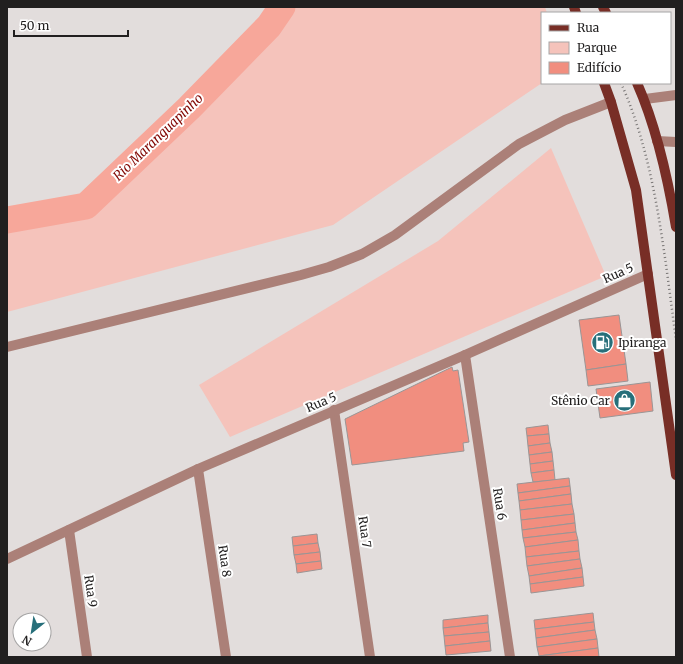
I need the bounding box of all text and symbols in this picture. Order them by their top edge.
scale bar [14,12,128,38]
legend [541,12,671,84]
text: 50 m [20,18,49,33]
text: Rua [577,20,600,35]
text: Parque [577,40,617,55]
text: Edifício [577,60,621,75]
water label: Rio Maranguapinho [109,90,207,184]
street label: Rua 5 [600,260,636,286]
fuel station icon: Ipiranga [589,329,615,355]
place label: Ipiranga [618,335,667,350]
shop icon: Stênio Car [612,387,638,413]
street label: Rua 5 [303,389,339,415]
place label: Stênio Car [551,393,611,408]
street label: Rua 6 [490,487,510,521]
street label: Rua 7 [355,515,375,549]
street label: Rua 8 [215,544,235,578]
street label: Rua 9 [81,574,101,608]
north arrow [12,612,52,652]
text: N [19,632,34,649]

